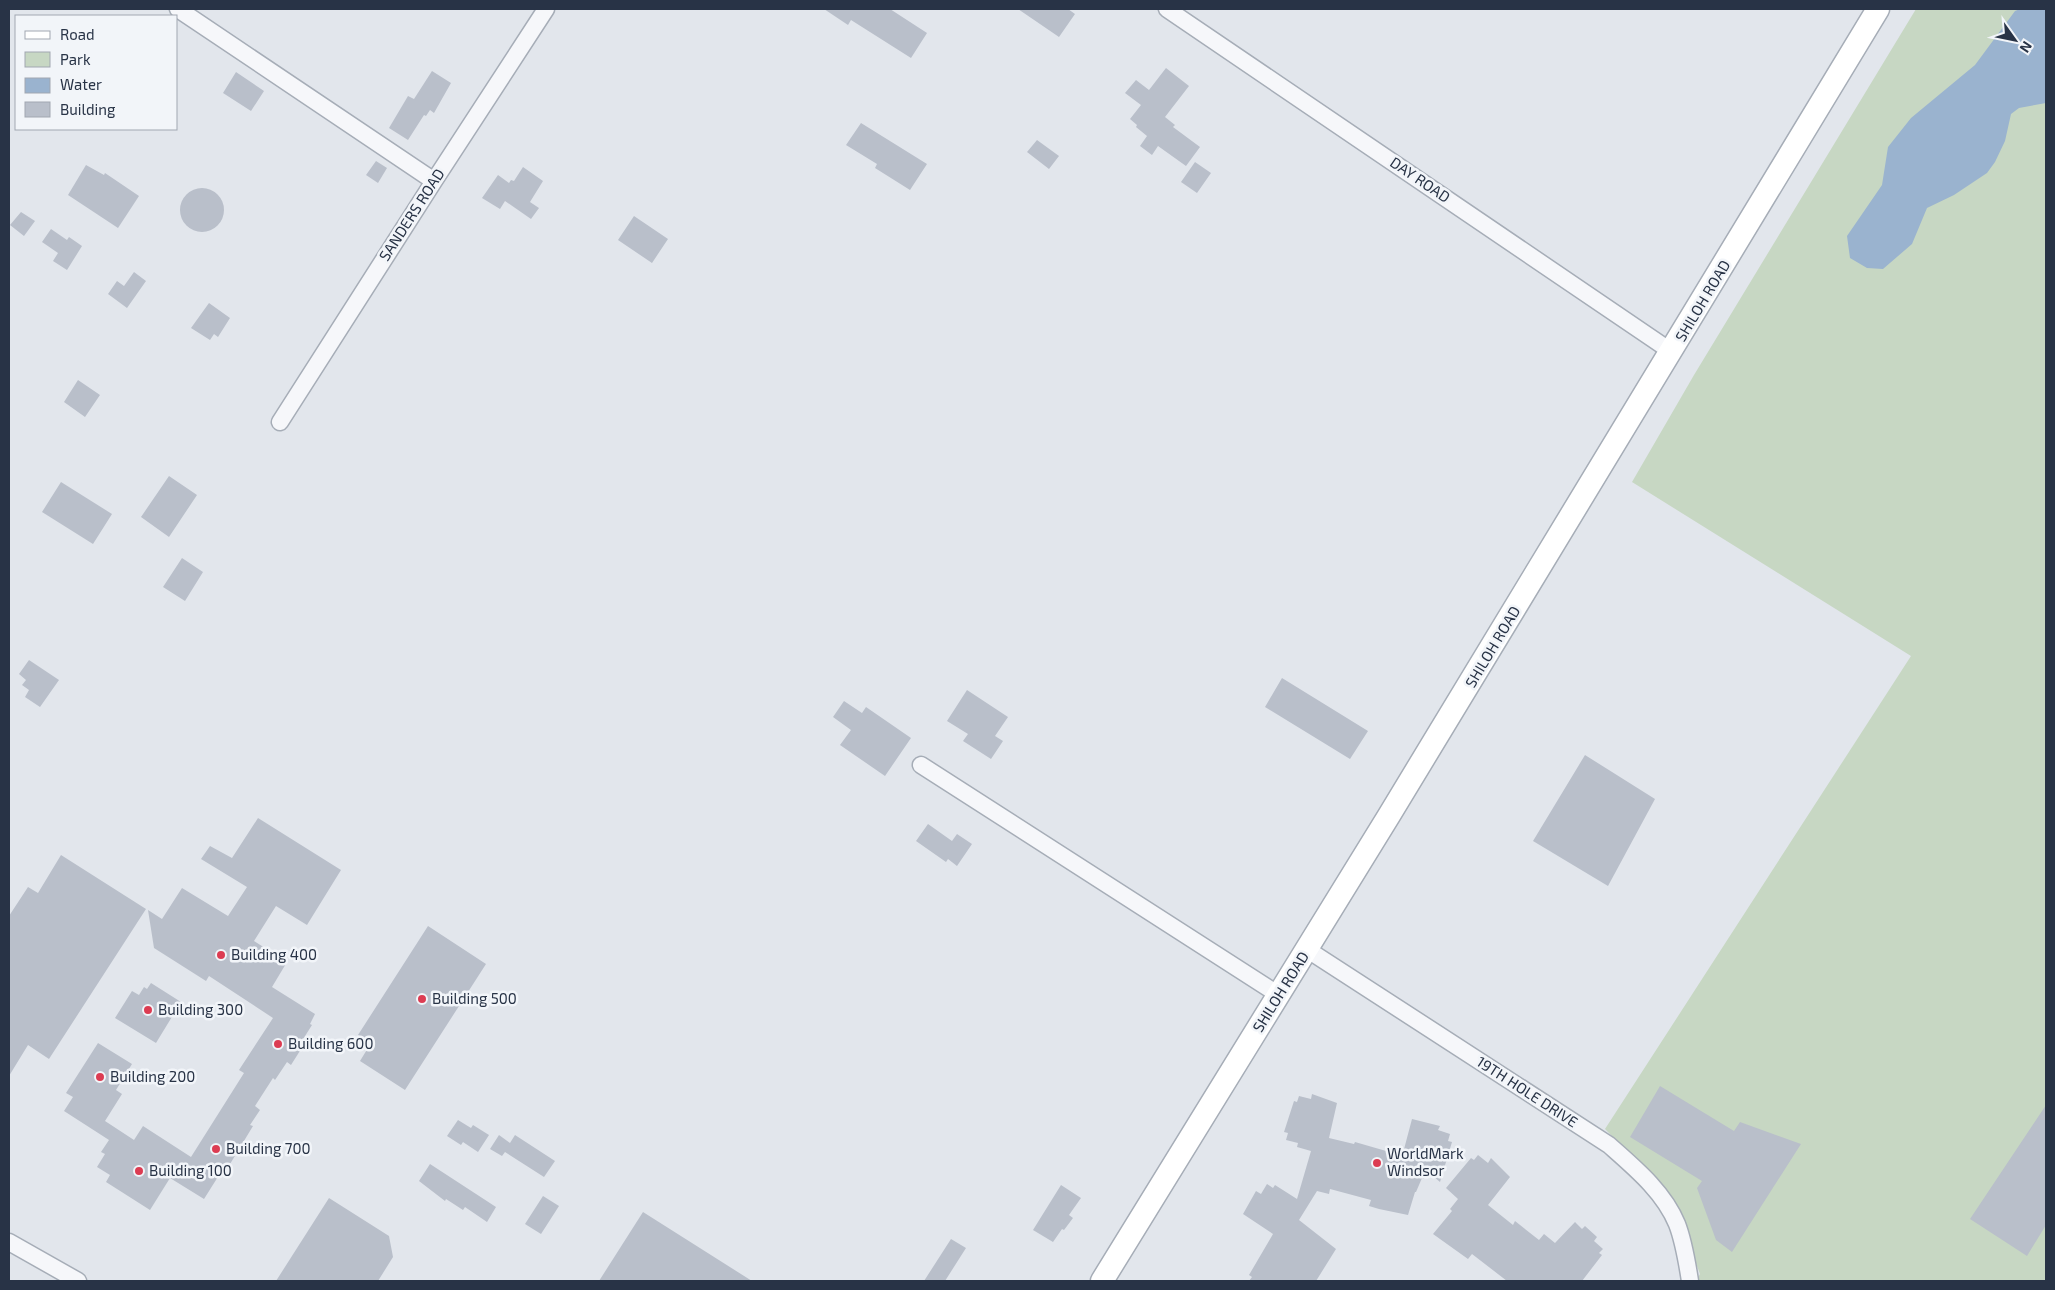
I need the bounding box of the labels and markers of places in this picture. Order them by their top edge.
place label: Building 400 [231,945,317,963]
marker: Building 400 [215,949,227,961]
place label: Building 500 [432,989,517,1007]
marker: Building 500 [416,993,428,1005]
place label: Building 300 [158,1000,243,1018]
marker: Building 300 [142,1004,154,1016]
place label: Building 600 [288,1034,373,1052]
marker: Building 600 [272,1038,284,1050]
place label: Building 200 [110,1067,195,1085]
marker: Building 200 [94,1071,106,1083]
place label: Building 700 [226,1139,311,1157]
marker: Building 700 [210,1143,222,1155]
place label: WorldMark Windsor [1387,1144,1464,1179]
marker: WorldMark Windsor [1371,1157,1383,1169]
place label: Building 100 [149,1161,232,1179]
marker: Building 100 [133,1165,145,1177]

